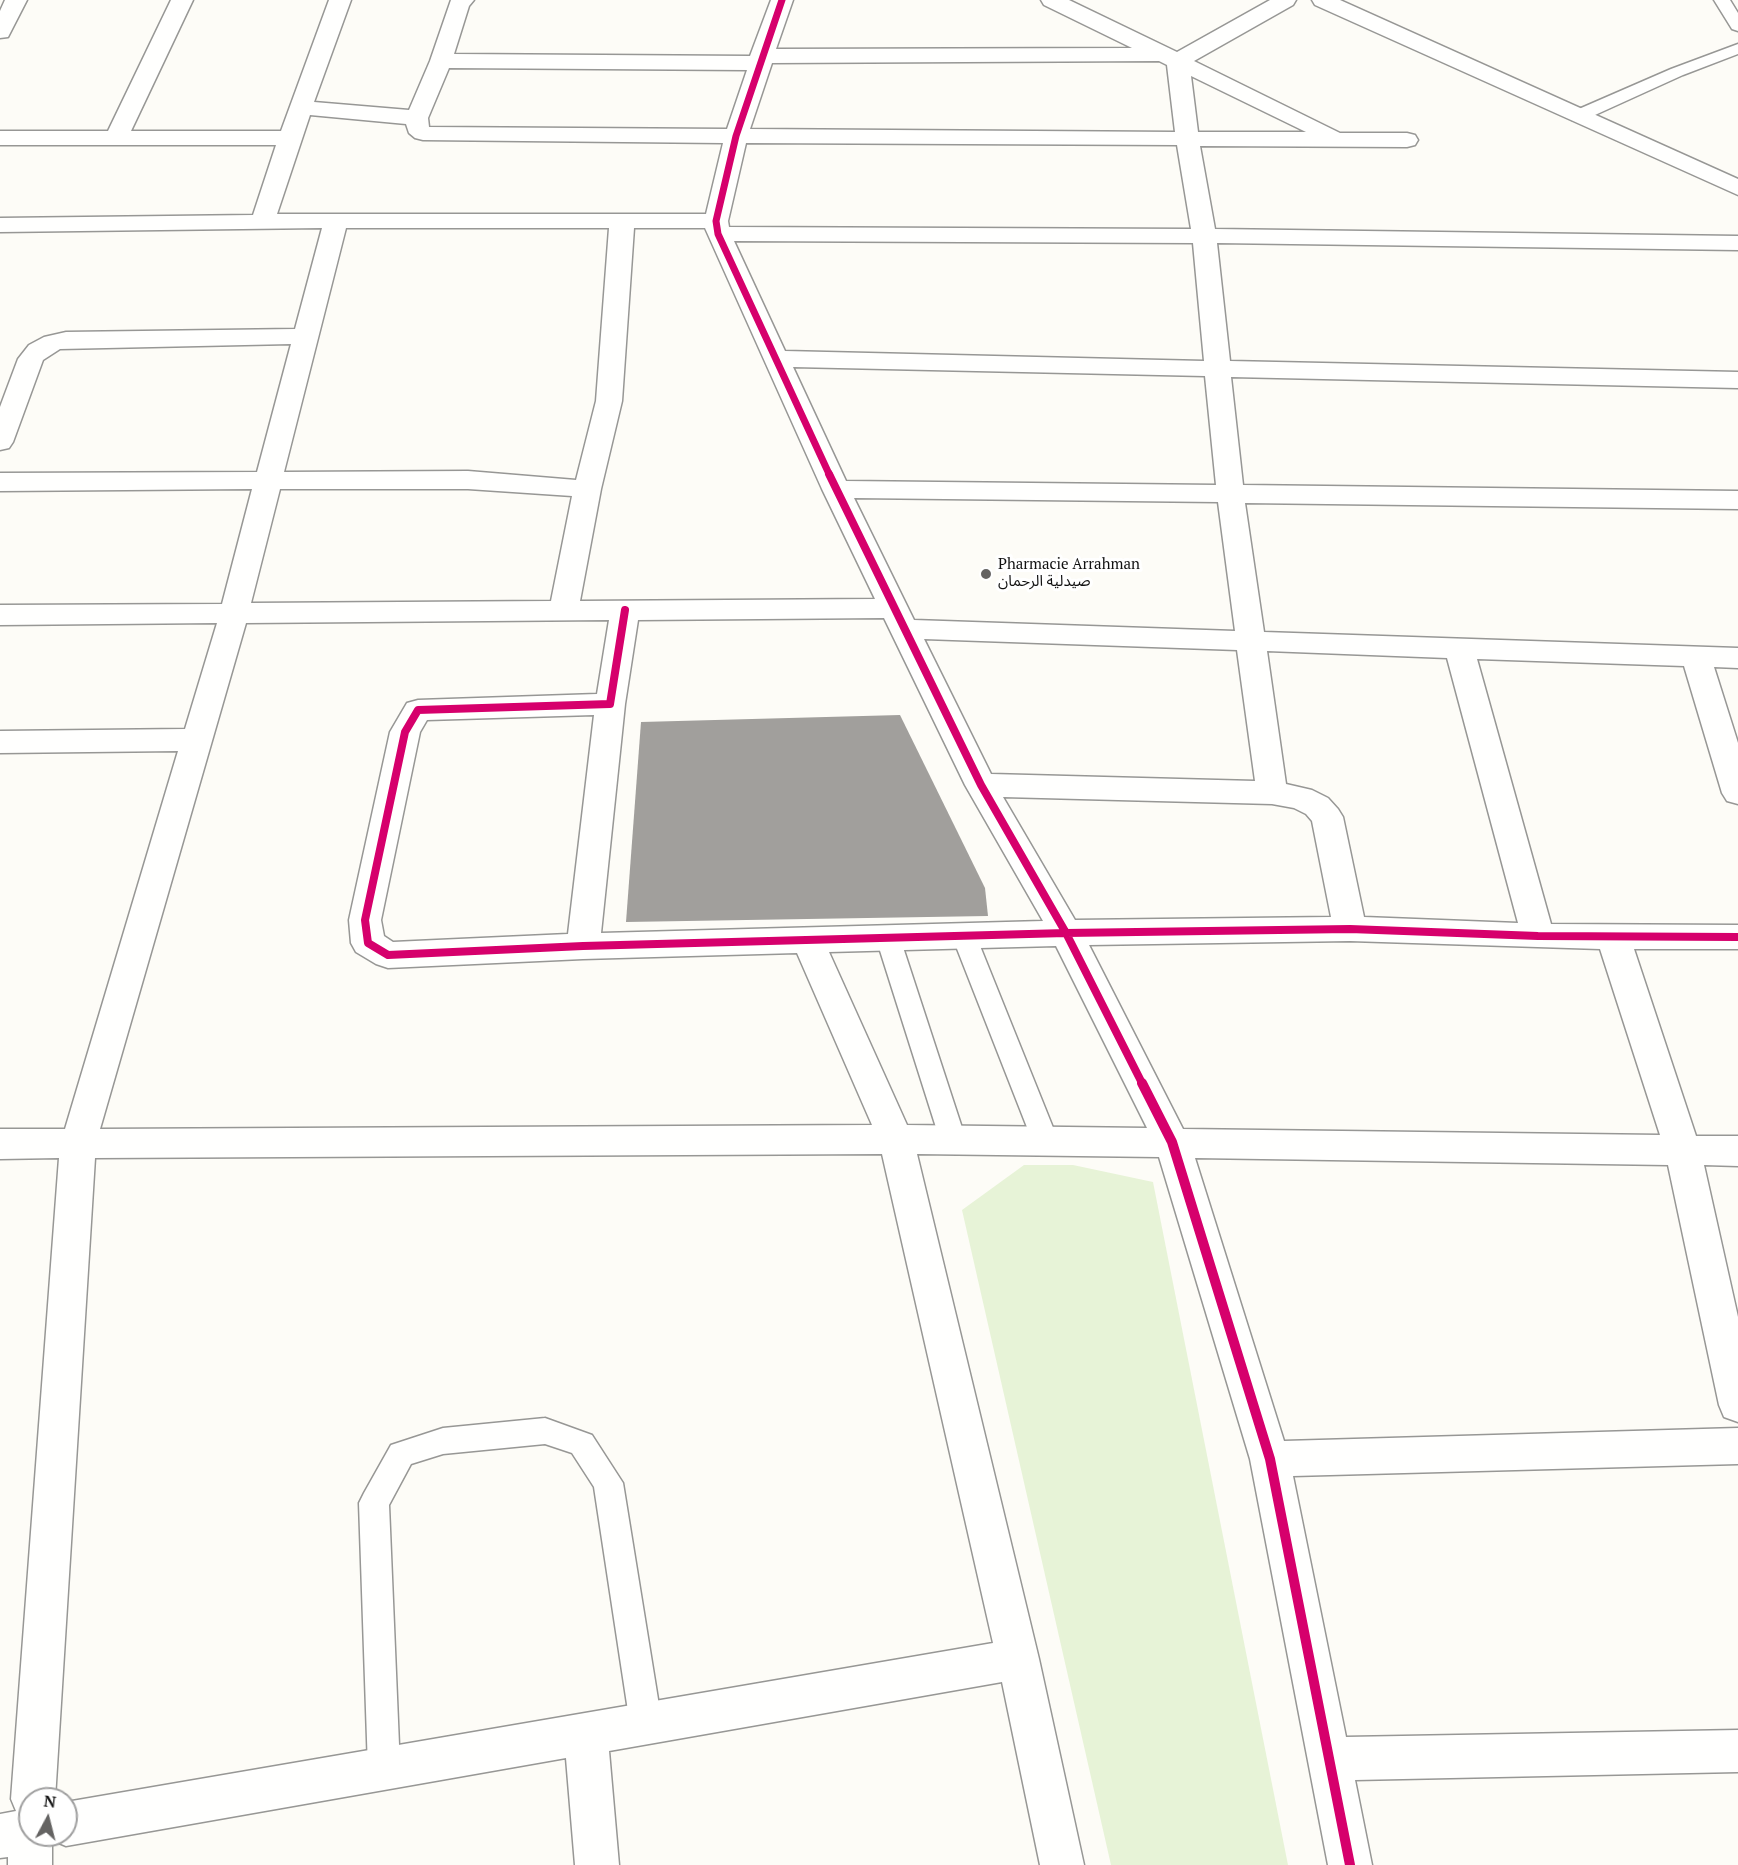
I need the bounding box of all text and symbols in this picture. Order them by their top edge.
place label: Pharmacie Arrahman صيدلية الرحمان [998,556,1140,591]
marker: Pharmacie Arrahman صيدلية الرحمان [979,567,993,581]
north arrow [18,1787,78,1847]
text: N [43,1789,57,1813]

